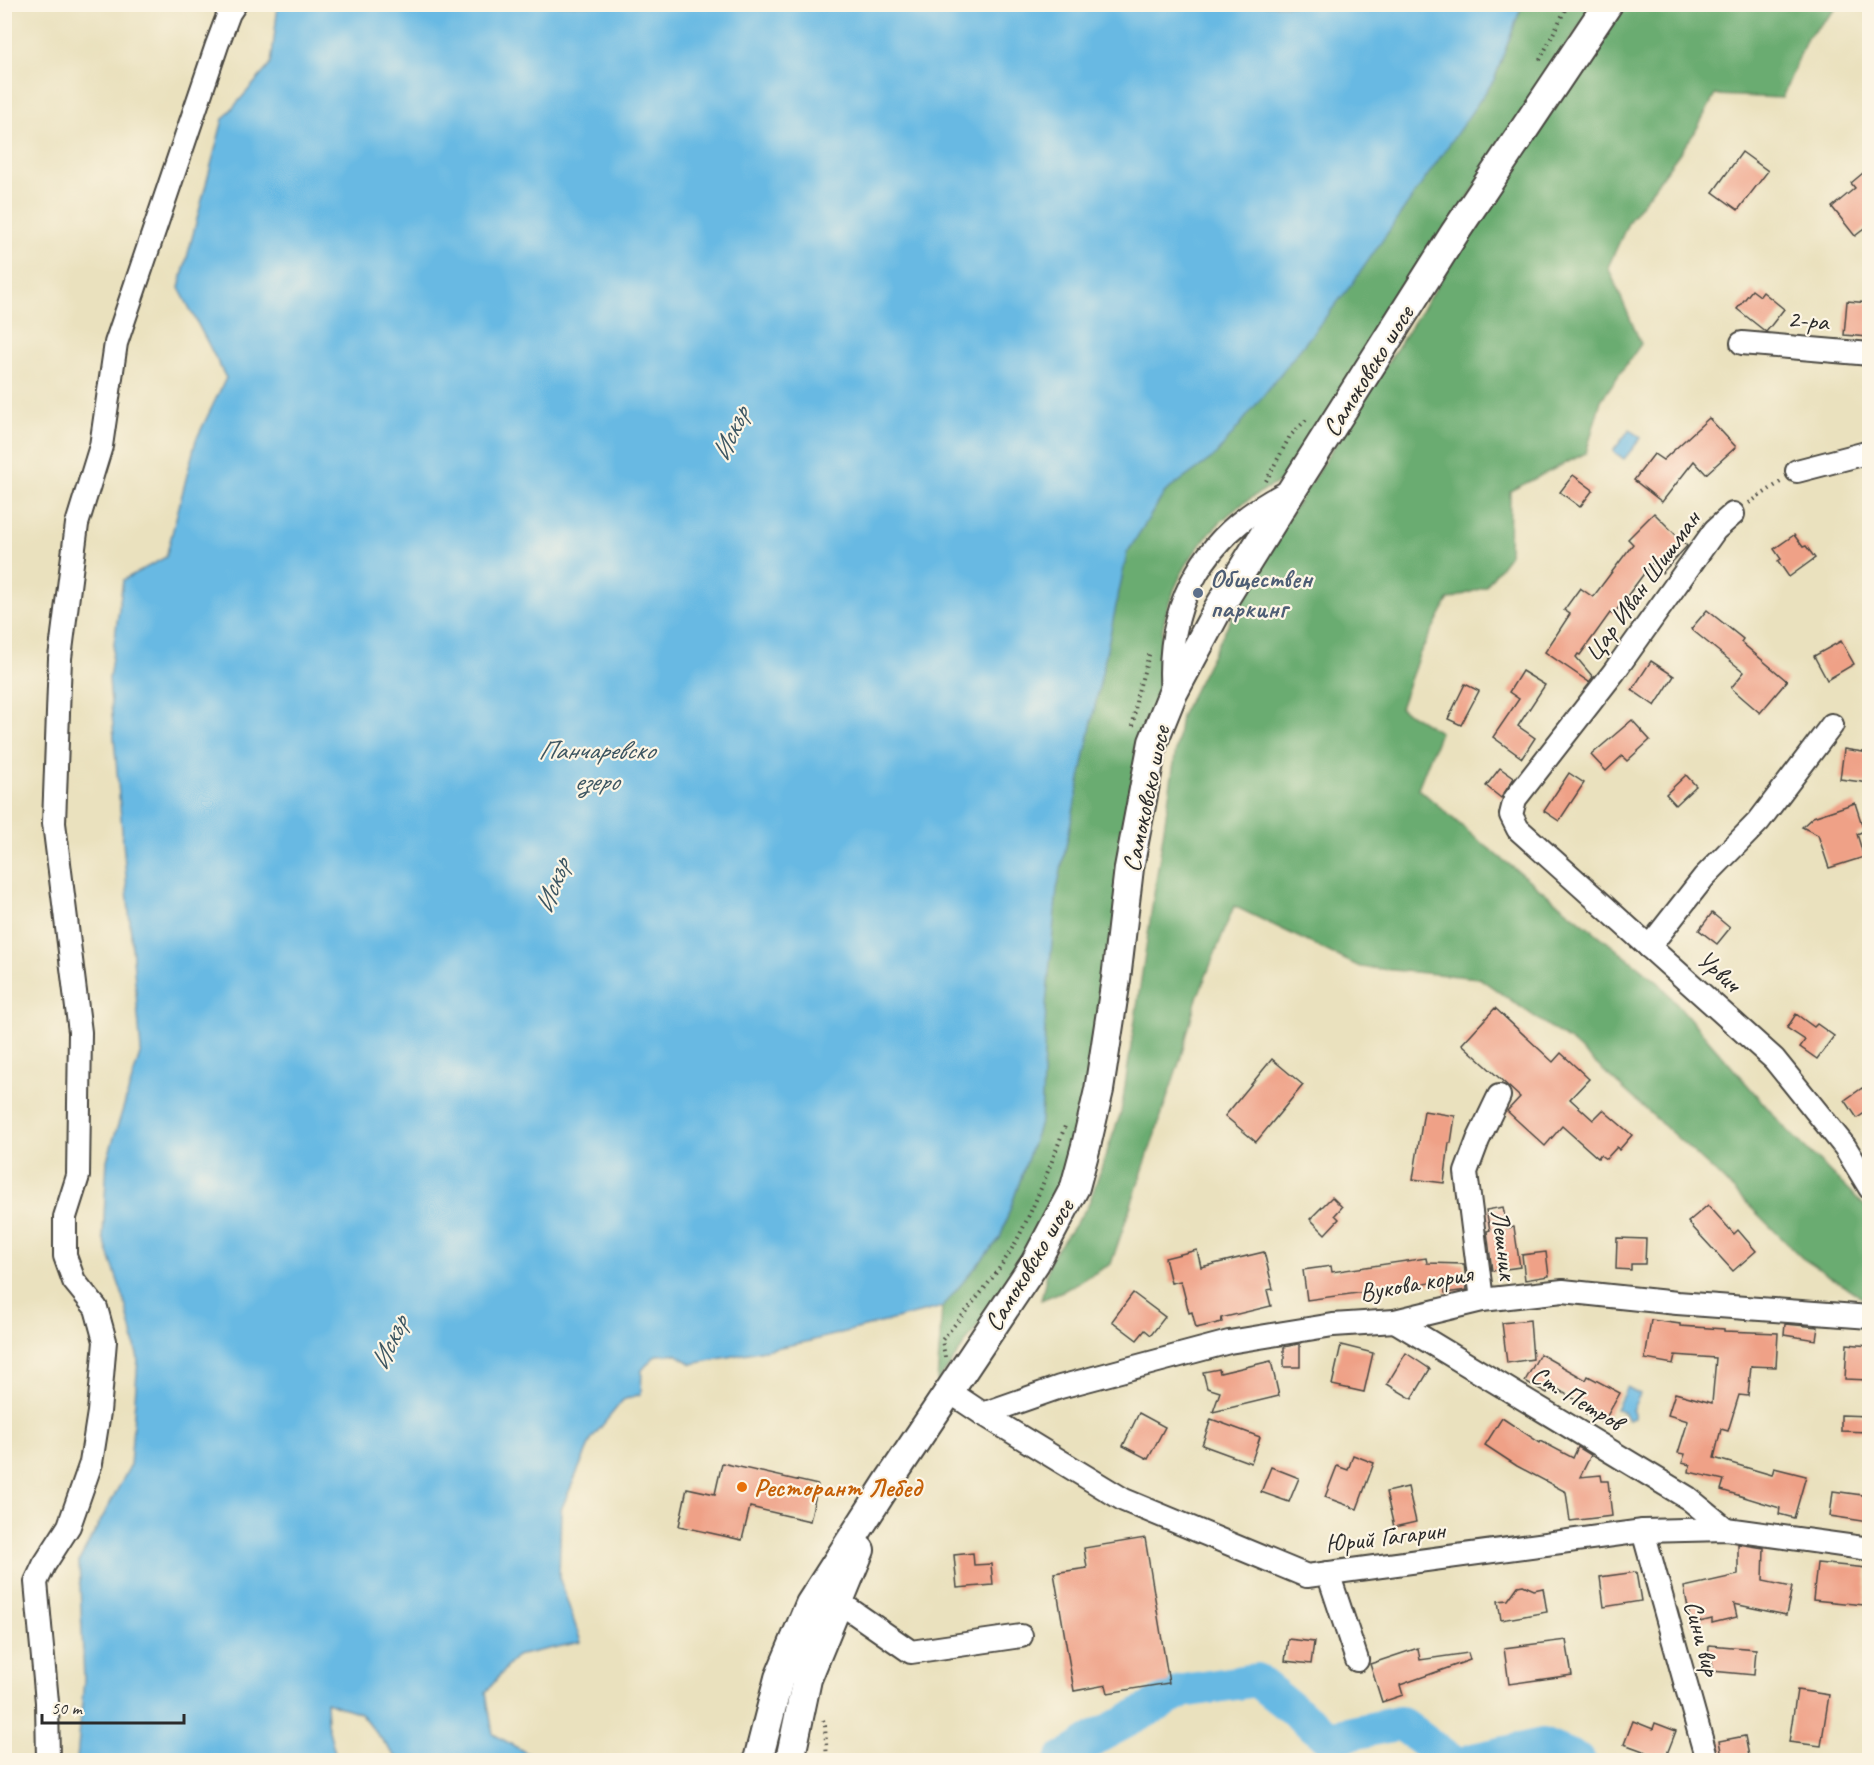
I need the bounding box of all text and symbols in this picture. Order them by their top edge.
street label: Самоковско шосе [1315,298,1422,443]
street label: 2-ра [1786,302,1832,338]
water label: Искър [703,399,758,466]
street label: Цар Иван Шишман [1576,502,1709,668]
place label: Обществен паркинг [1210,562,1314,625]
marker: Обществен паркинг [1191,586,1205,600]
street label: Самоковско шосе [1114,721,1178,875]
water label: Панчаревско езеро [538,733,657,799]
water label: Искър [527,851,578,918]
street label: Урвич [1690,943,1750,1001]
street label: Самоковско шосе [977,1192,1082,1337]
street label: Лешник [1483,1208,1525,1283]
street label: Вукова кория [1357,1256,1477,1309]
water label: Искър [362,1308,417,1375]
street label: Ст. Петров [1525,1358,1633,1441]
place label: Ресторант Лебед [754,1471,924,1504]
marker: Ресторант Лебед [735,1480,749,1494]
street label: Юрий Гагарин [1323,1513,1449,1561]
street label: Сини вир [1676,1597,1728,1681]
scale bar [42,1687,184,1725]
text: 50 m [51,1697,84,1719]

